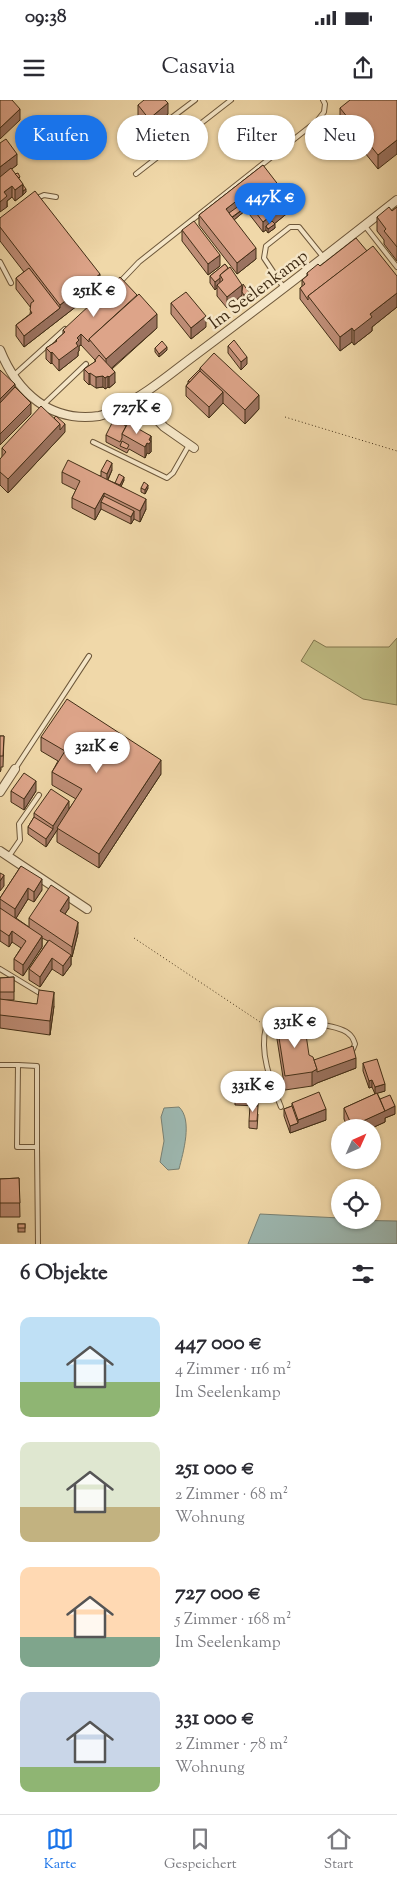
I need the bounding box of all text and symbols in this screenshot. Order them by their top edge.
text: 09:38 [25,4,66,31]
text: Casavia [162,52,235,84]
icon: menu [20,54,48,82]
icon: share [349,54,377,82]
chip: Kaufen [15,115,107,160]
chip: Mieten [117,115,208,160]
chip: Filter [218,115,295,160]
chip: Neu [305,115,374,160]
pin: 447K € [229,182,311,225]
text: 447K € [246,187,294,210]
street label: Im Seelenkamp [204,244,314,337]
pin: 251K € [53,276,135,318]
text: 251K € [72,280,116,303]
pin: 727K € [96,392,178,435]
text: 727K € [113,397,161,420]
pin: 321K € [56,732,138,774]
text: 321K € [75,736,119,759]
pin: 331K € [254,1006,336,1049]
text: 331K € [273,1011,317,1034]
pin: 331K € [212,1070,294,1113]
text: 331K € [231,1075,275,1098]
north arrow [331,1119,381,1169]
map controls [331,1119,381,1229]
button: locate [331,1179,381,1229]
text: 6 Objekte [20,1259,108,1289]
icon: filters [349,1260,377,1288]
text: 447 000 € [175,1329,262,1359]
icon: home [60,1337,120,1397]
text: 4 Zimmer · 116 m² [175,1359,292,1382]
text: Im Seelenkamp [175,1382,281,1405]
text: 251 000 € [175,1454,254,1484]
icon: home [60,1462,120,1522]
text: 2 Zimmer · 68 m² [175,1484,288,1507]
text: Wohnung [175,1507,245,1530]
text: 727 000 € [175,1579,261,1609]
icon: home [60,1587,120,1647]
text: 5 Zimmer · 168 m² [175,1609,291,1632]
text: Im Seelenkamp [175,1632,281,1655]
text: 331 000 € [175,1704,254,1734]
icon: home [60,1712,120,1772]
text: 2 Zimmer · 78 m² [175,1734,288,1757]
text: Wohnung [175,1757,245,1780]
tab: Karte [44,1825,77,1875]
tab: Gespeichert [164,1825,237,1875]
tab: Start [324,1825,353,1875]

